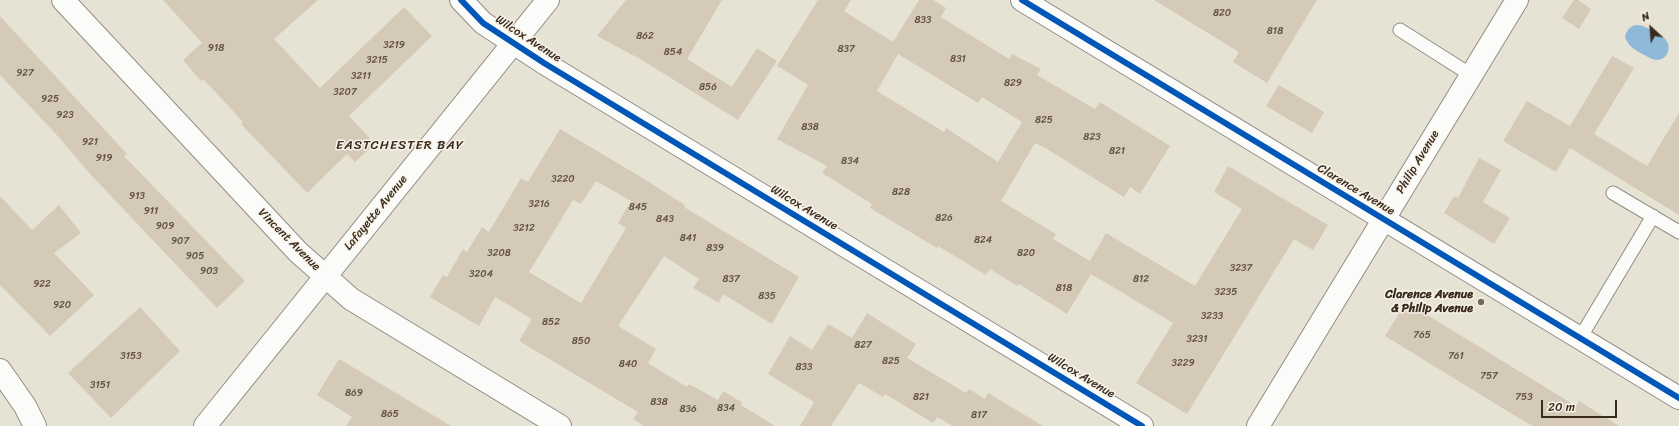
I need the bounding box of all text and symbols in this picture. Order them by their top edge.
house number: 820 [1213,7,1231,19]
text: N [1638,7,1653,27]
north arrow [1631,8,1671,48]
street label: Wilcox Avenue [492,12,564,66]
house number: 833 [914,14,932,26]
house number: 818 [1267,25,1283,37]
house number: 862 [636,30,654,42]
house number: 3219 [383,39,405,51]
house number: 918 [208,42,224,54]
house number: 837 [837,43,855,55]
house number: 854 [664,46,682,58]
house number: 831 [950,53,966,65]
house number: 3215 [366,54,388,66]
house number: 927 [16,67,34,79]
house number: 3211 [351,70,371,82]
house number: 829 [1004,77,1022,89]
house number: 856 [699,81,717,93]
house number: 3207 [333,86,357,98]
house number: 925 [41,93,59,105]
house number: 923 [56,109,74,121]
house number: 825 [1035,114,1053,126]
house number: 838 [801,121,819,133]
street label: Philip Avenue [1393,128,1443,196]
house number: 823 [1083,131,1101,143]
house number: 921 [82,136,98,148]
district label: EASTCHESTER BAY [337,138,463,154]
house number: 821 [1109,145,1125,157]
house number: 919 [96,152,112,164]
house number: 834 [841,155,859,167]
street label: Clarence Avenue [1315,161,1397,219]
street label: Lafayette Avenue [341,173,411,253]
house number: 3220 [551,173,575,185]
street label: Wilcox Avenue [768,182,840,234]
house number: 828 [892,186,910,198]
house number: 913 [129,190,145,202]
house number: 3216 [528,198,550,210]
house number: 845 [629,201,647,213]
house number: 911 [144,205,158,217]
street label: Vincent Avenue [255,206,323,274]
house number: 826 [935,212,953,224]
house number: 843 [656,213,674,225]
house number: 909 [156,220,174,232]
house number: 3212 [513,222,535,234]
house number: 841 [680,232,696,244]
house number: 824 [974,234,992,246]
house number: 907 [171,235,189,247]
house number: 839 [706,242,724,254]
house number: 3208 [487,247,511,259]
house number: 820 [1017,247,1035,259]
house number: 905 [186,250,204,262]
house number: 3237 [1230,262,1252,274]
house number: 903 [200,265,218,277]
house number: 3204 [469,268,493,280]
house number: 837 [722,273,740,285]
house number: 812 [1133,273,1149,285]
house number: 922 [33,278,51,290]
house number: 818 [1056,282,1072,294]
house number: 3235 [1215,286,1237,298]
place label: Clarence Avenue & Philip Avenue [1385,288,1473,316]
house number: 835 [758,290,776,302]
marker: Clarence Avenue & Philip Avenue [1476,297,1486,307]
house number: 920 [53,299,71,311]
house number: 3233 [1201,310,1223,322]
house number: 852 [542,316,560,328]
house number: 765 [1413,329,1431,341]
house number: 3231 [1186,333,1208,345]
house number: 850 [572,335,590,347]
house number: 827 [854,339,872,351]
house number: 3153 [120,350,142,362]
street label: Wilcox Avenue [1045,350,1117,402]
house number: 761 [1448,350,1464,362]
house number: 825 [882,355,900,367]
house number: 3229 [1171,357,1195,369]
house number: 840 [619,358,637,370]
house number: 833 [795,361,813,373]
house number: 757 [1480,370,1498,382]
house number: 3151 [90,379,110,391]
house number: 869 [345,387,363,399]
house number: 821 [913,391,929,403]
house number: 753 [1515,391,1533,403]
scale bar [1543,392,1619,418]
house number: 838 [650,396,668,408]
text: 20 m [1548,396,1575,418]
house number: 834 [717,402,735,414]
house number: 836 [679,403,697,415]
house number: 865 [381,408,399,420]
house number: 817 [971,409,987,421]

